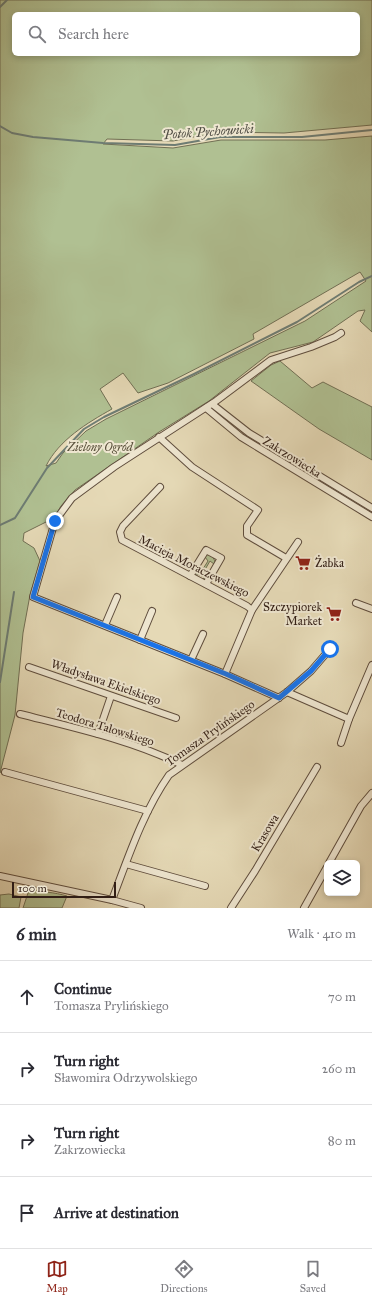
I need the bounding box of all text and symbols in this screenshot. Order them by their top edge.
search box [12,12,360,56]
icon: search [26,23,48,45]
text: Search here [58,25,129,43]
water label: Potok Pychowicki [162,121,254,143]
street label: Zakrzowiecka [260,434,325,481]
park label: Zielony Ogród [66,440,134,454]
route end [46,512,64,530]
street label: Macieja Moraczewskiego [136,532,252,601]
supermarket icon: Żabka [294,554,312,572]
place label: Żabka [315,555,345,570]
place label: Szczypiorek Market [263,600,323,628]
supermarket icon: Szczypiorek Market [325,605,343,623]
route start [321,640,339,658]
street label: Władysława Ekielskiego [49,657,163,708]
street label: Tomasza Prylińskiego [163,697,258,770]
street label: Teodora Talowskiego [54,705,156,750]
street label: Krasowa [248,811,282,854]
map controls [324,860,360,896]
button: layers [324,860,360,896]
scale bar [12,880,116,899]
text: 100 m [18,882,47,895]
text: 6 min [16,924,57,945]
text: Walk · 410 m [287,926,356,942]
text: Continue [54,980,112,998]
icon: ahead [16,986,38,1008]
text: 70 m [328,989,356,1005]
text: Tomasza Prylińskiego [54,998,169,1014]
text: Turn right [54,1052,119,1070]
icon: right [16,1058,38,1080]
text: 260 m [322,1061,356,1077]
text: Sławomira Odrzywolskiego [54,1070,197,1086]
text: Turn right [54,1124,119,1142]
icon: right [16,1130,38,1152]
text: 80 m [328,1133,356,1149]
text: Zakrzowiecka [54,1142,126,1158]
icon: arrive [16,1202,38,1224]
text: Arrive at destination [54,1204,179,1222]
tab: Map [46,1258,68,1295]
tab: Directions [160,1258,208,1295]
tab: Saved [300,1258,326,1295]

